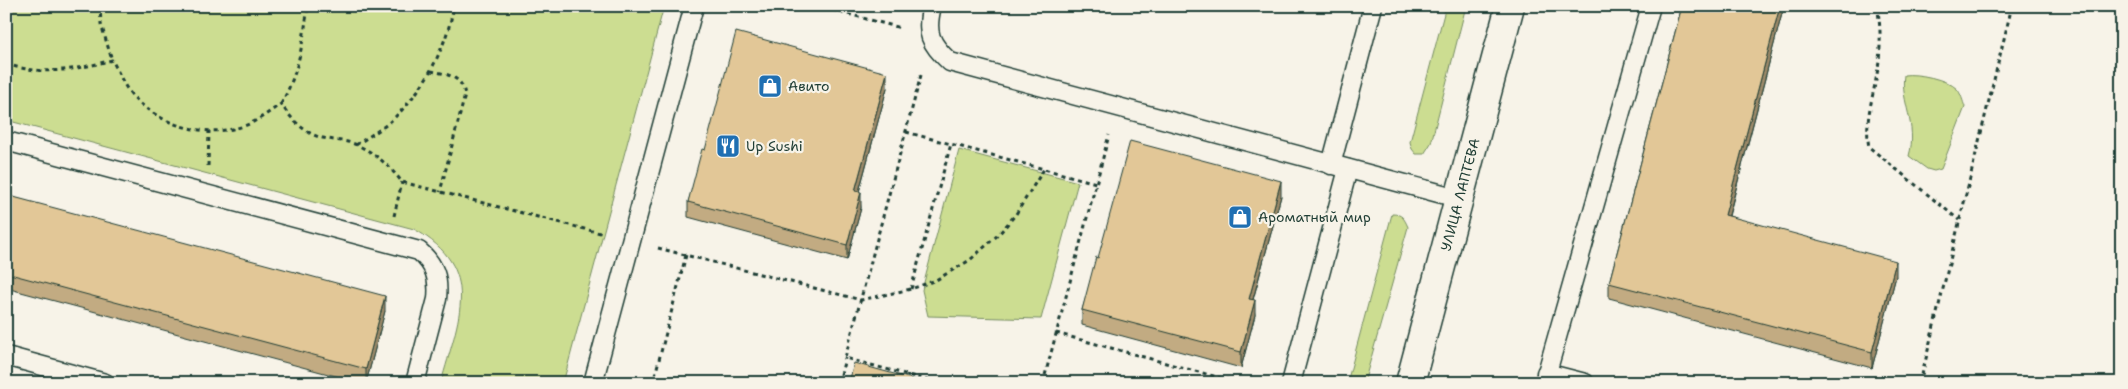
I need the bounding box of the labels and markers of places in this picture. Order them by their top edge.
shop icon: Авито [757,73,783,99]
place label: Авито [788,77,829,95]
restaurant icon: Up Sushi [715,133,741,159]
place label: Up Sushi [746,137,803,155]
shop icon: Ароматный мир [1227,204,1253,230]
place label: Ароматный мир [1258,208,1371,226]

